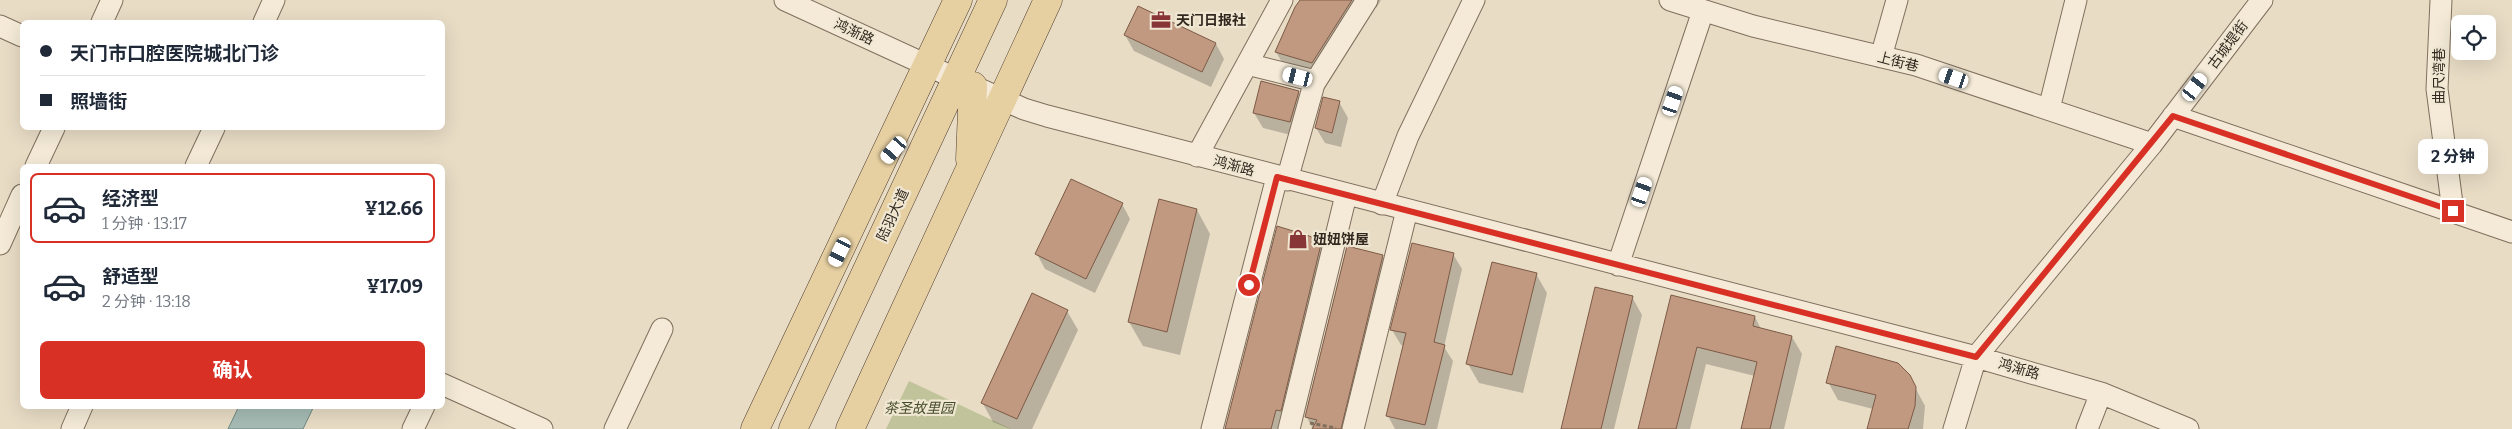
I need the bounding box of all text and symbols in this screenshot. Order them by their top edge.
office icon: 天门日报社 [1150,9,1172,31]
place label: 天门日报社 [1176,12,1246,29]
street label: 鸿渐路 [831,15,877,49]
map controls [2451,15,2496,60]
button: locate [2451,15,2496,60]
street label: 古城堤街 [2204,18,2252,72]
text: 天门市口腔医院城北门诊 [70,42,279,65]
street label: 曲尺湾巷 [2431,48,2448,104]
street label: 上街巷 [1876,49,1920,75]
car [1281,66,1314,88]
car [1937,66,1970,90]
car [2179,71,2210,103]
car [1661,84,1684,118]
text: 照墙街 [70,90,127,113]
car [878,134,909,166]
callout: 2 分钟 [2418,138,2488,174]
text: 2 分钟 [2431,147,2475,166]
street label: 鸿渐路 [1212,152,1256,180]
car [1630,175,1653,209]
icon: car [42,186,87,231]
street label: 陆羽大道 [873,186,913,244]
text: 经济型 [102,187,159,210]
text: ¥12.66 [364,197,423,220]
route end [2442,200,2464,222]
text: 1 分钟 · 13:17 [102,214,187,233]
shop icon: 妞妞饼屋 [1287,228,1309,250]
place label: 妞妞饼屋 [1313,231,1369,248]
car [826,235,853,269]
icon: car [42,264,87,309]
text: 舒适型 [102,265,159,288]
route start [1238,274,1260,296]
text: ¥17.09 [366,275,423,298]
text: 2 分钟 · 13:18 [102,292,191,311]
button: 确认 [40,341,425,399]
street label: 鸿渐路 [1996,355,2042,383]
park label: 茶圣故里园 [884,400,956,417]

